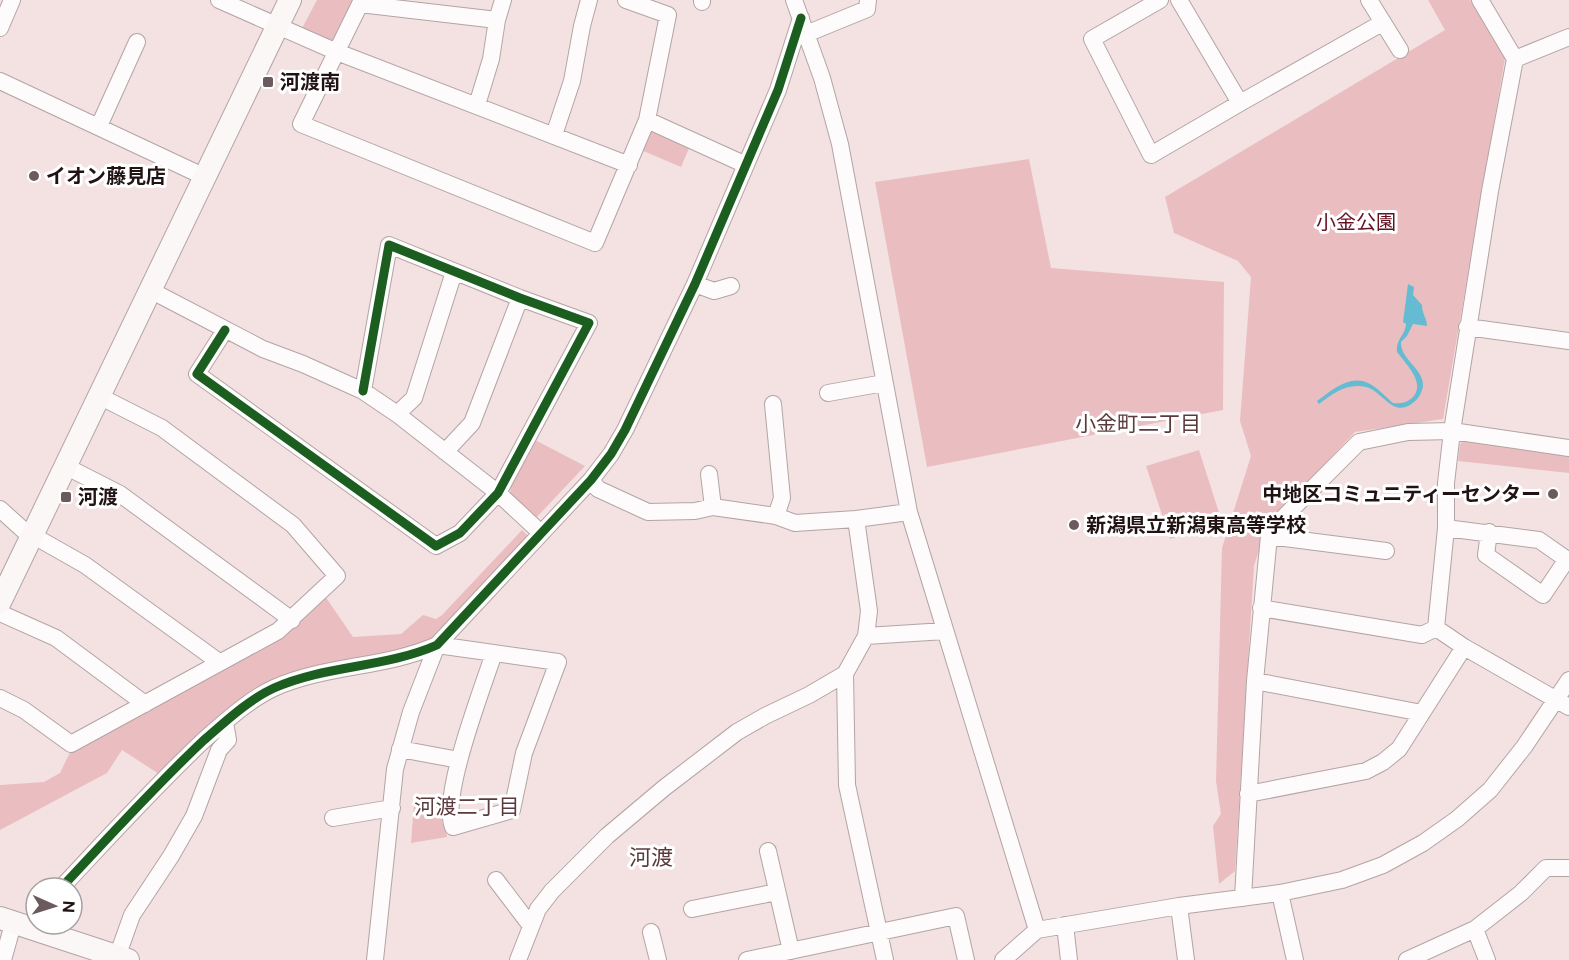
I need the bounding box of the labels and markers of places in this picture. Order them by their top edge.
place label: 河渡南 [280,70,340,94]
marker: 河渡南 [261,75,275,89]
place label: イオン藤見店 [46,164,166,188]
marker: イオン藤見店 [27,169,41,183]
place label: 中地区コミュニティーセンター [1262,482,1541,506]
place label: 河渡 [78,485,118,509]
marker: 中地区コミュニティーセンター [1546,487,1560,501]
marker: 河渡 [59,490,73,504]
place label: 新潟県立新潟東高等学校 [1086,513,1306,537]
marker: 新潟県立新潟東高等学校 [1067,518,1081,532]

